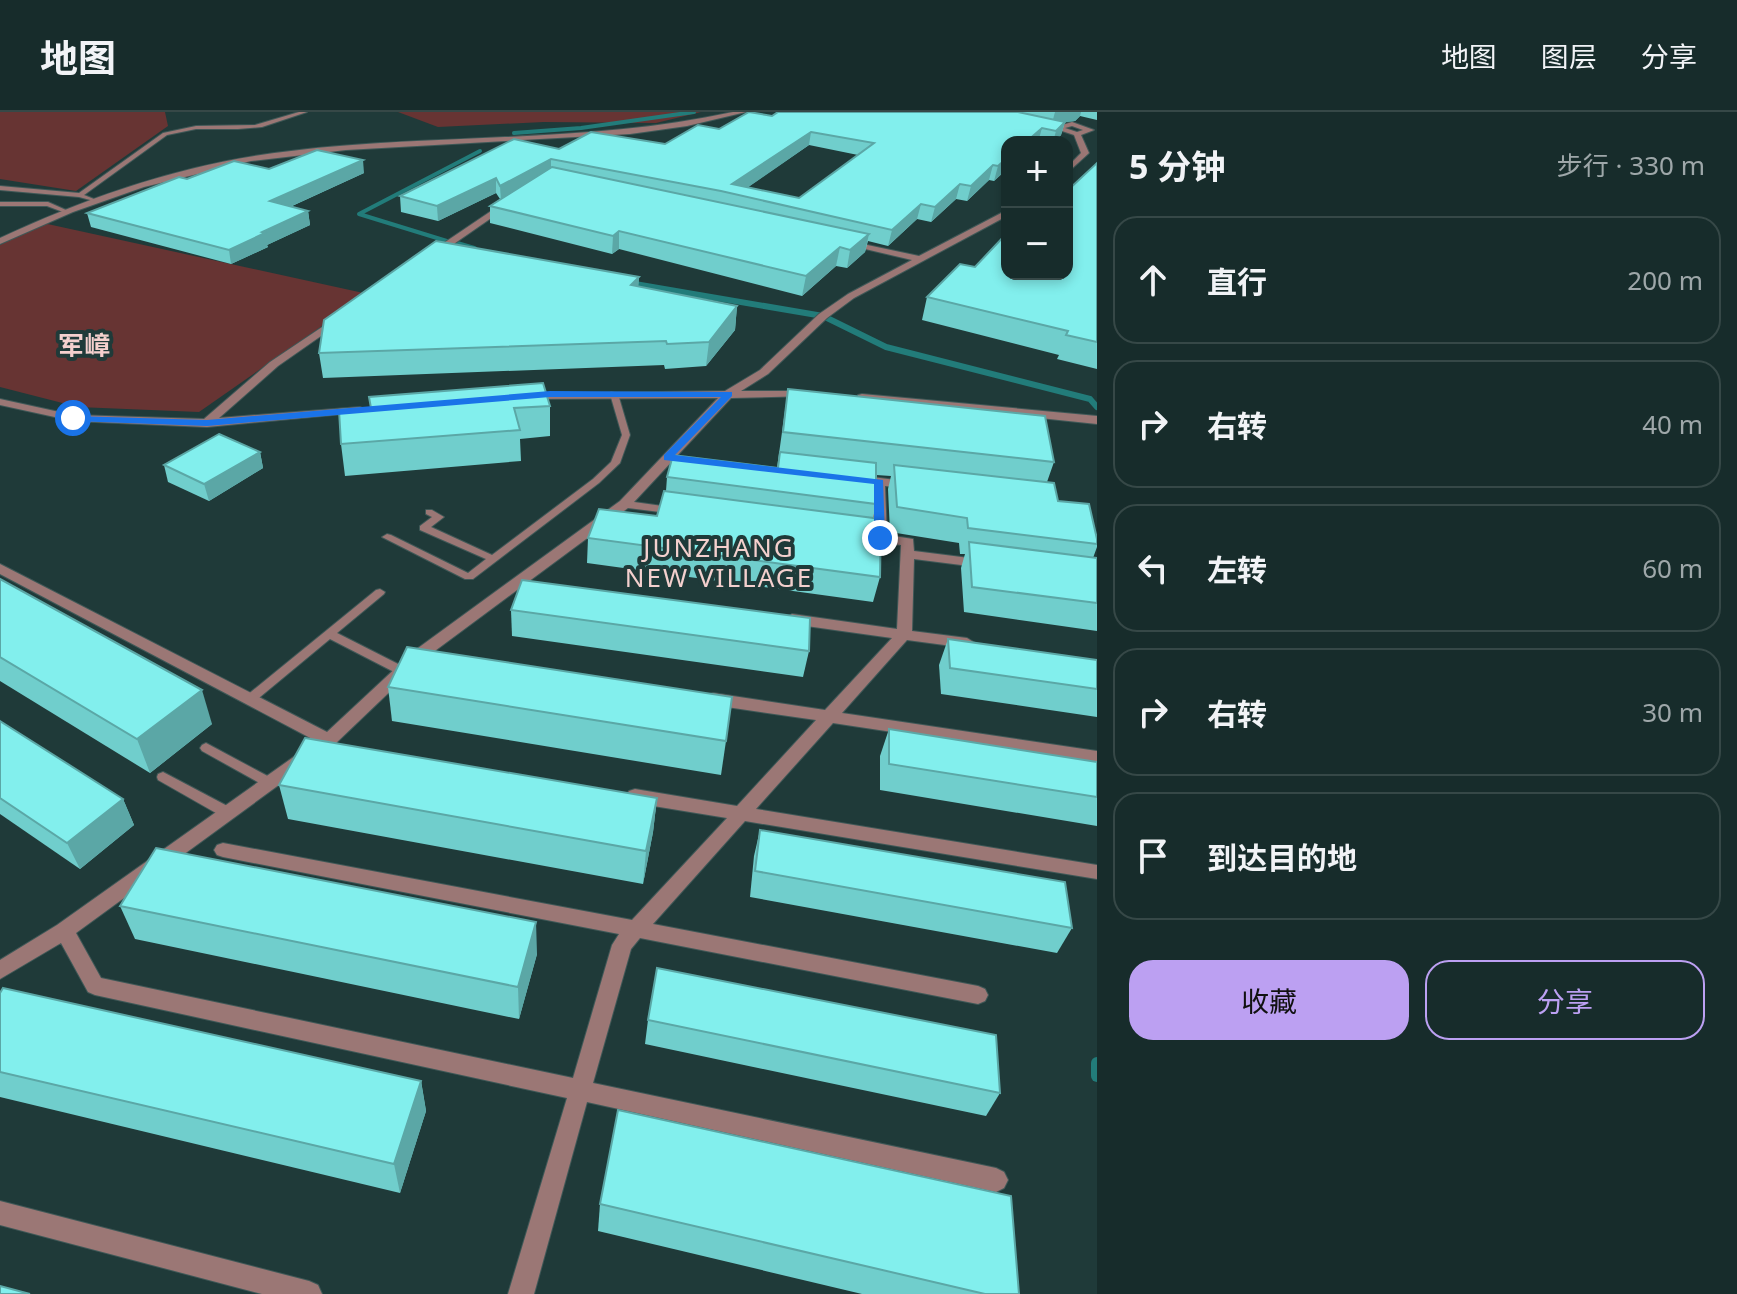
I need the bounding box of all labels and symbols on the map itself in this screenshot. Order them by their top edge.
district label: 军嶂 [58,327,110,363]
route start [55,400,91,436]
route end [862,520,898,556]
district label: JUNZHANG NEW VILLAGE [625,529,813,595]

